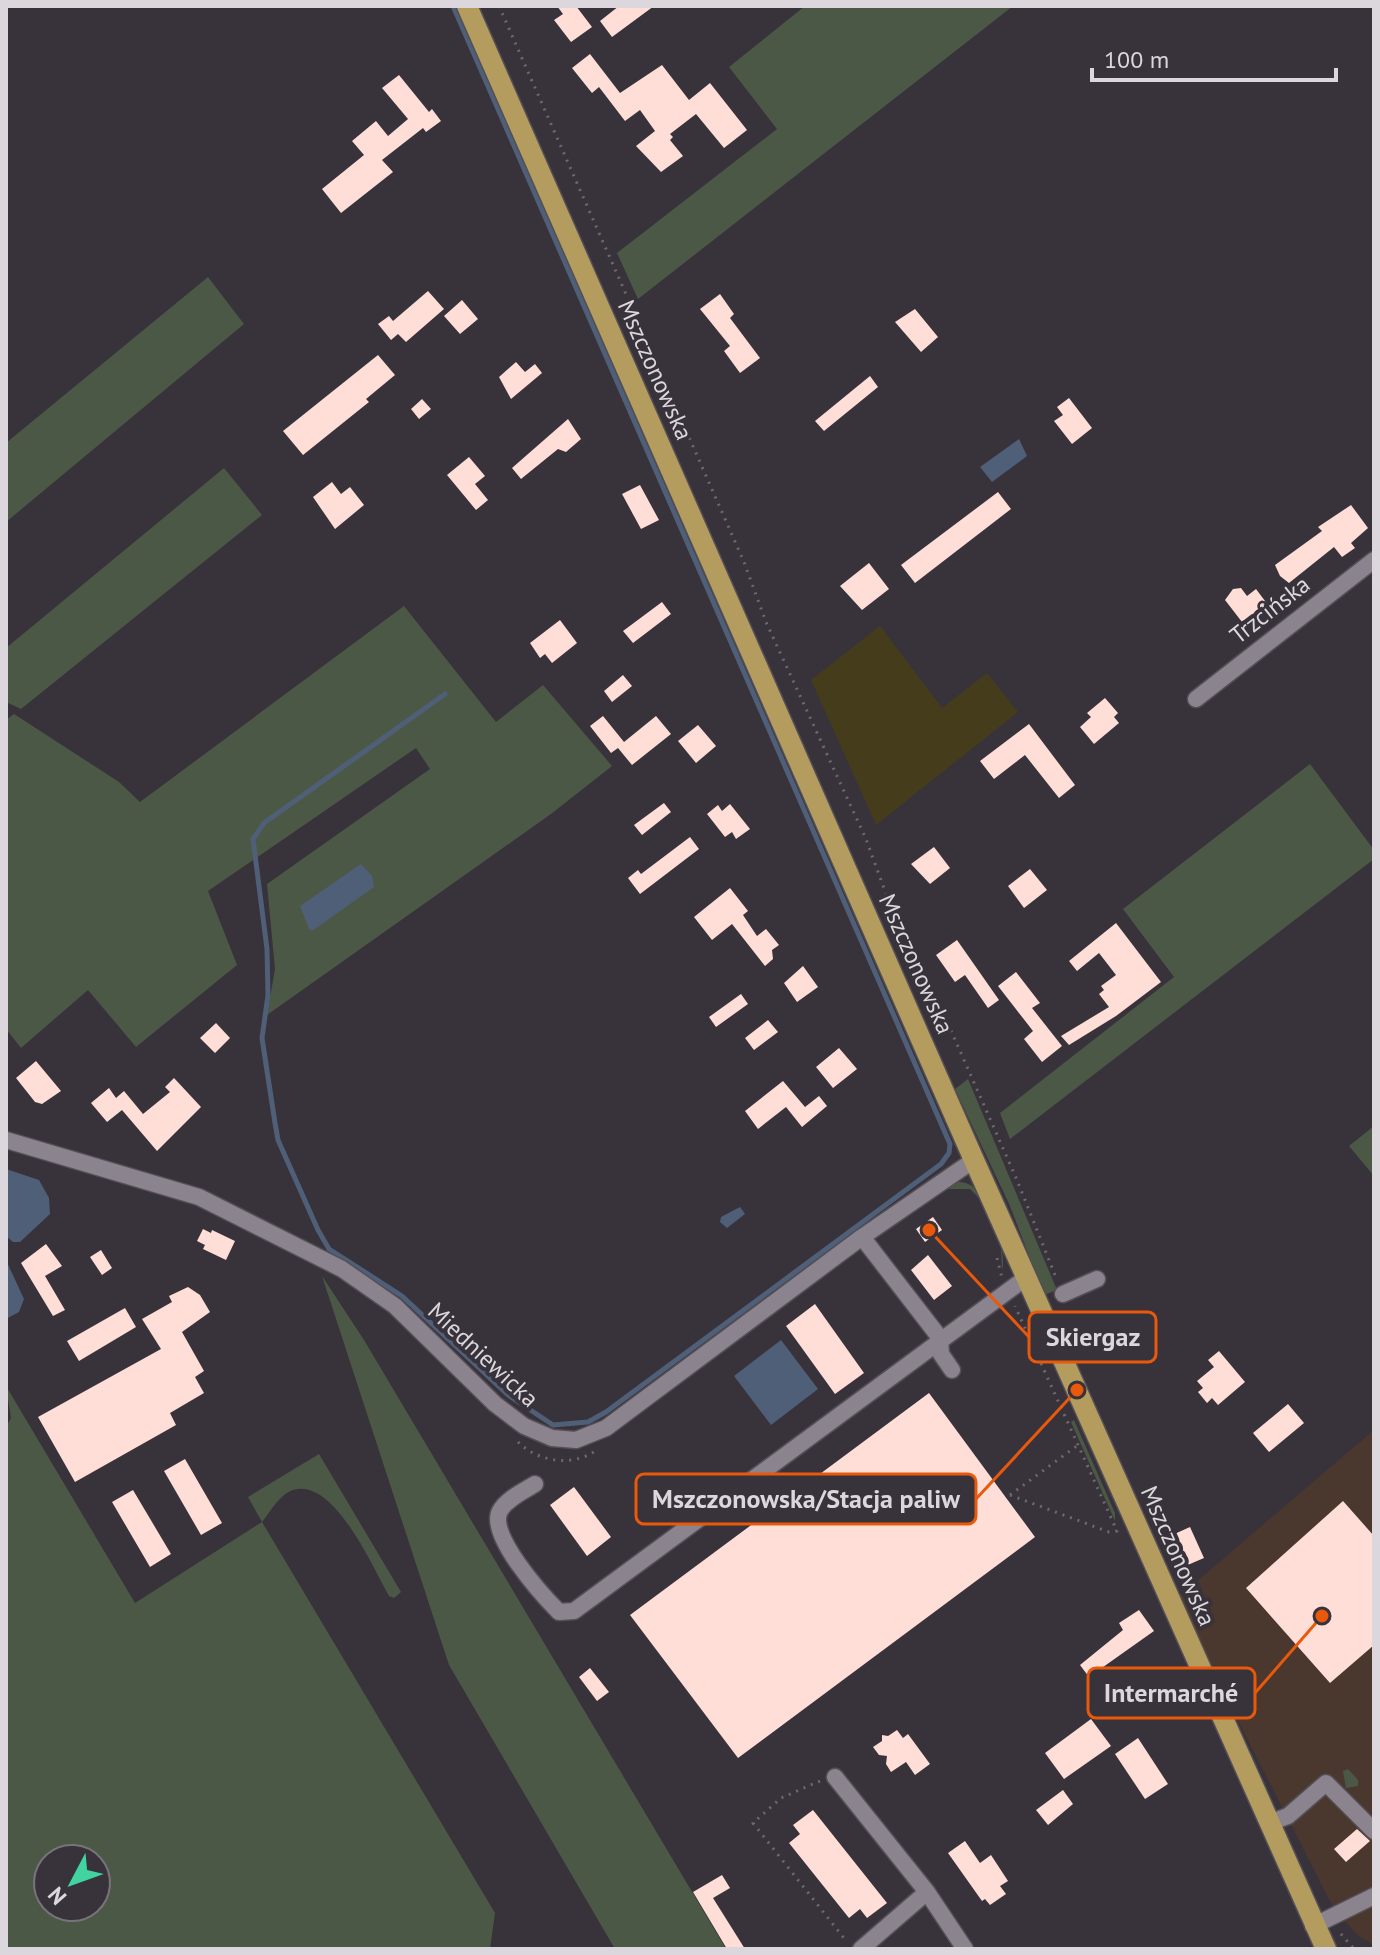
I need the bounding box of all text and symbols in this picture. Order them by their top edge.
scale bar [1092,32,1336,82]
text: 100 m [1104,44,1169,75]
street label: Mszczonowska [611,295,700,445]
street label: Trzcińska [1223,569,1316,651]
street label: Mszczonowska [872,889,961,1039]
street label: Miedniewicka [421,1295,545,1414]
callout: Skiergaz [1029,1312,1156,1362]
text: Skiergaz [1046,1320,1140,1353]
callout: Mszczonowska/Stacja paliw [636,1474,976,1524]
street label: Mszczonowska [1134,1481,1223,1631]
text: Mszczonowska/Stacja paliw [652,1482,960,1515]
callout: Intermarché [1088,1668,1255,1718]
text: Intermarché [1104,1676,1238,1709]
north arrow [32,1843,112,1923]
text: N [42,1881,72,1911]

